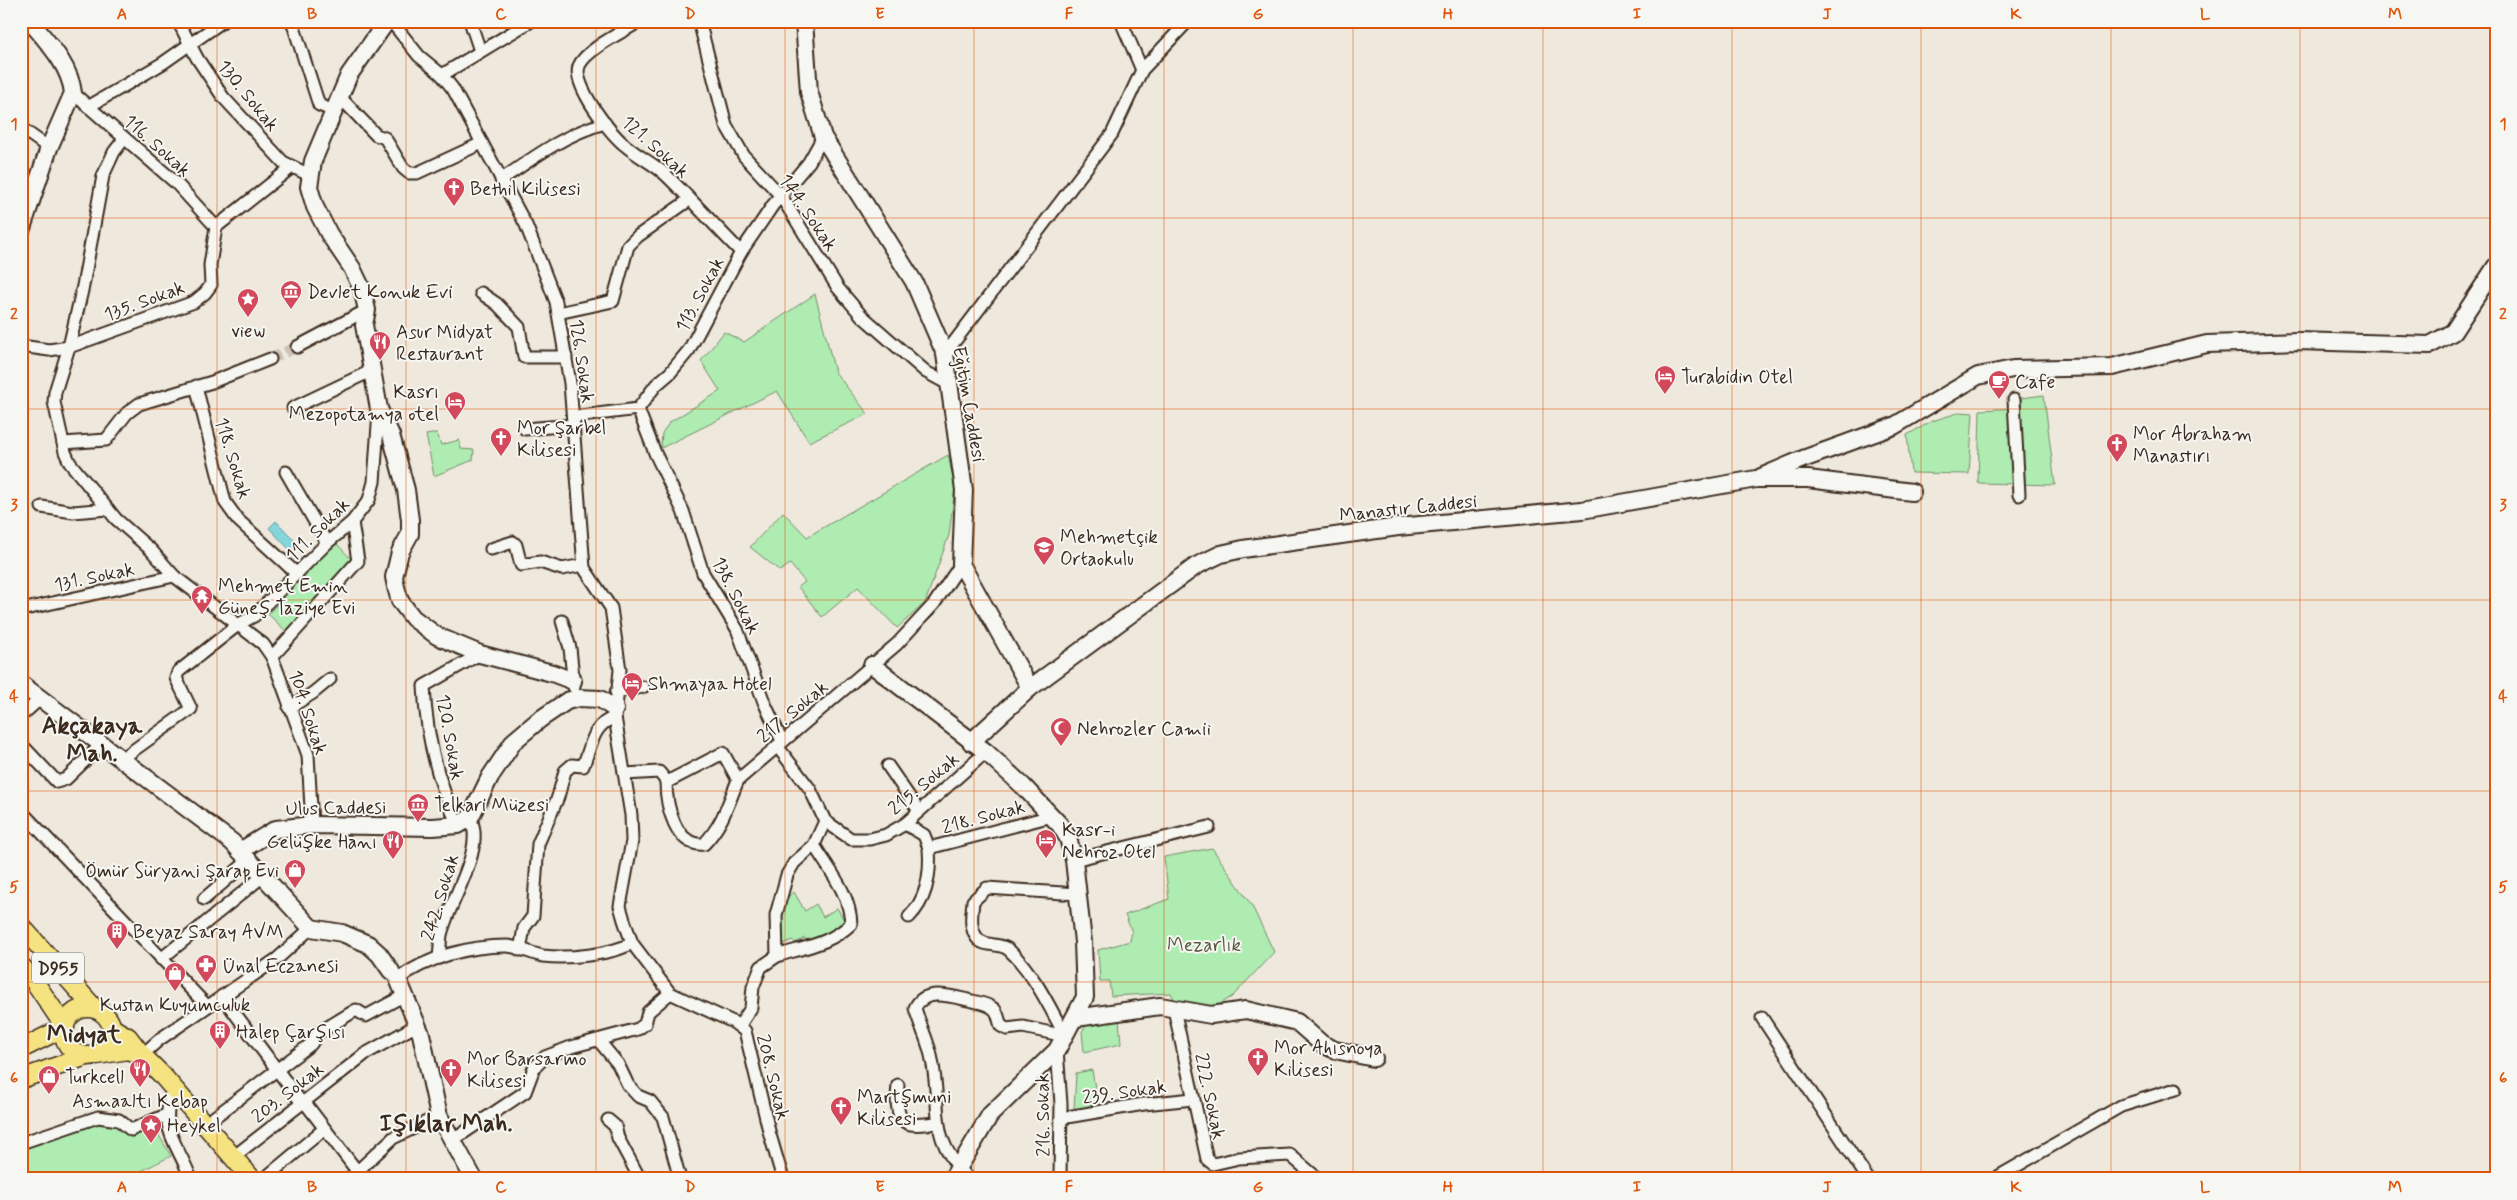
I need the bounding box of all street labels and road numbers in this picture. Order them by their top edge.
street label: 130. Sokak [211,55,284,137]
street label: 116. Sokak [118,109,196,183]
street label: 121. Sokak [616,110,694,184]
street label: 144. Sokak [773,169,843,256]
street label: 113. Sokak [670,253,731,337]
street label: 135. Sokak [101,275,188,328]
street label: 126. Sokak [563,318,600,405]
street label: Eğitim Caddesi [945,344,991,464]
street label: 118. Sokak [208,415,257,502]
street label: Manastır Caddesi [1338,489,1478,528]
street label: 111. Sokak [281,493,356,568]
street label: 138. Sokak [705,553,766,639]
street label: 131. Sokak [52,557,137,598]
street label: 104. Sokak [282,667,333,758]
street label: 217. Sokak [752,675,834,749]
street label: 120. Sokak [430,692,469,782]
street label: 215. Sokak [883,747,965,821]
street label: 218. Sokak [939,794,1028,841]
street label: Ulus Caddesi [285,795,387,822]
street label: 242. Sokak [415,851,465,944]
road number: D955 [32,952,84,984]
street label: 208. Sokak [750,1032,795,1123]
street label: 222. Sokak [1188,1051,1231,1142]
street label: 203. Sokak [247,1057,329,1129]
street label: 216. Sokak [1030,1073,1057,1157]
street label: 239. Sokak [1081,1074,1168,1111]

